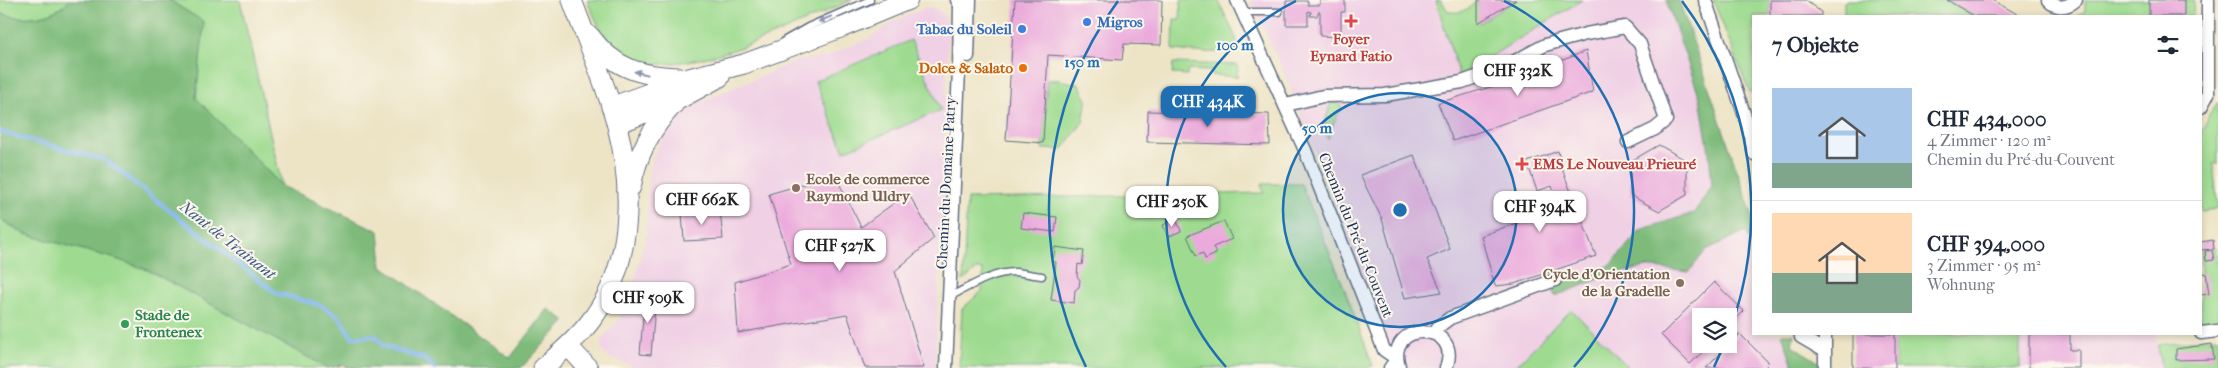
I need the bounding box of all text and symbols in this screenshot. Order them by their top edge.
place label: Migros [1096,13,1143,31]
marker: Foyer Eynard Fatio [1344,14,1358,28]
one-way arrow [818,16,832,24]
marker: Migros [1081,16,1093,28]
place label: Tabac du Soleil [916,20,1013,38]
marker: Tabac du Soleil [1016,23,1028,35]
place label: Foyer Eynard Fatio [1310,30,1392,65]
icon: filters [2154,31,2182,59]
text: 7 Objekte [1772,33,1859,57]
text: 100 m [1216,36,1254,54]
text: 150 m [1064,53,1100,71]
pin: CHF 332K [1466,54,1570,97]
place label: Dolce & Salato [918,59,1013,77]
text: CHF 332K [1484,61,1552,80]
marker: Dolce & Salato [1017,62,1029,74]
one-way arrow [633,69,648,77]
pin: CHF 434K [1156,86,1260,128]
text: CHF 434K [1172,92,1244,111]
street label: Chemin du Domaine-Patry [932,95,960,270]
text: CHF 434,000 [1927,107,2047,131]
icon: home [1812,108,1872,168]
text: 50 m [1302,119,1333,137]
text: 4 Zimmer · 120 m² [1927,131,2051,150]
street label: Chemin du Pré-du-Couvent [1315,150,1398,321]
text: Chemin du Pré-du-Couvent [1927,150,2115,169]
place label: EMS Le Nouveau Prieuré [1533,155,1697,173]
marker: EMS Le Nouveau Prieuré [1515,157,1529,171]
place label: Ecole de commerce Raymond Uldry [806,170,930,205]
marker: Ecole de commerce Raymond Uldry [790,182,802,194]
pin: CHF 662K [650,184,754,226]
pin: CHF 250K [1120,186,1224,228]
text: CHF 662K [666,190,738,209]
pin: CHF 394K [1488,190,1592,233]
text: CHF 250K [1137,192,1207,211]
water label: Nant de Traînant [176,196,280,284]
text: CHF 394K [1504,197,1576,216]
centre of rings [1391,201,1409,219]
pin: CHF 527K [788,230,892,272]
text: CHF 394,000 [1927,232,2045,256]
icon: home [1812,233,1872,293]
text: CHF 527K [805,236,875,255]
text: 3 Zimmer · 95 m² [1927,256,2040,275]
place label: Cycle d'Orientation de la Gradelle [1543,265,1671,300]
text: Wohnung [1927,275,1995,294]
marker: Cycle d'Orientation de la Gradelle [1674,277,1686,289]
pin: CHF 509K [596,282,700,324]
text: CHF 509K [612,288,684,307]
place label: Stade de Frontenex [134,306,202,341]
map controls [1692,308,1737,353]
button: layers [1692,308,1737,353]
marker: Stade de Frontenex [119,318,131,330]

